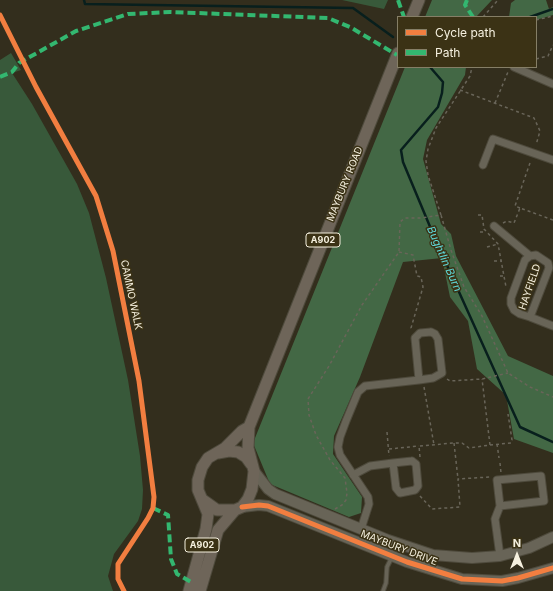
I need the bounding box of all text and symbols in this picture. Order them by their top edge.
legend [397,16,537,68]
text: Cycle path [435,25,496,40]
text: Path [435,45,460,60]
street label: MAYBURY ROAD [325,145,365,223]
water label: Bughtlin Burn [424,224,464,294]
road number: A902 [306,233,340,247]
street label: CAMMO WALK [118,259,144,331]
street label: HAYFIELD [517,262,543,312]
street label: MAYBURY DRIVE [359,528,439,568]
north arrow [497,535,537,575]
text: N [513,536,521,550]
road number: A902 [185,538,219,552]

